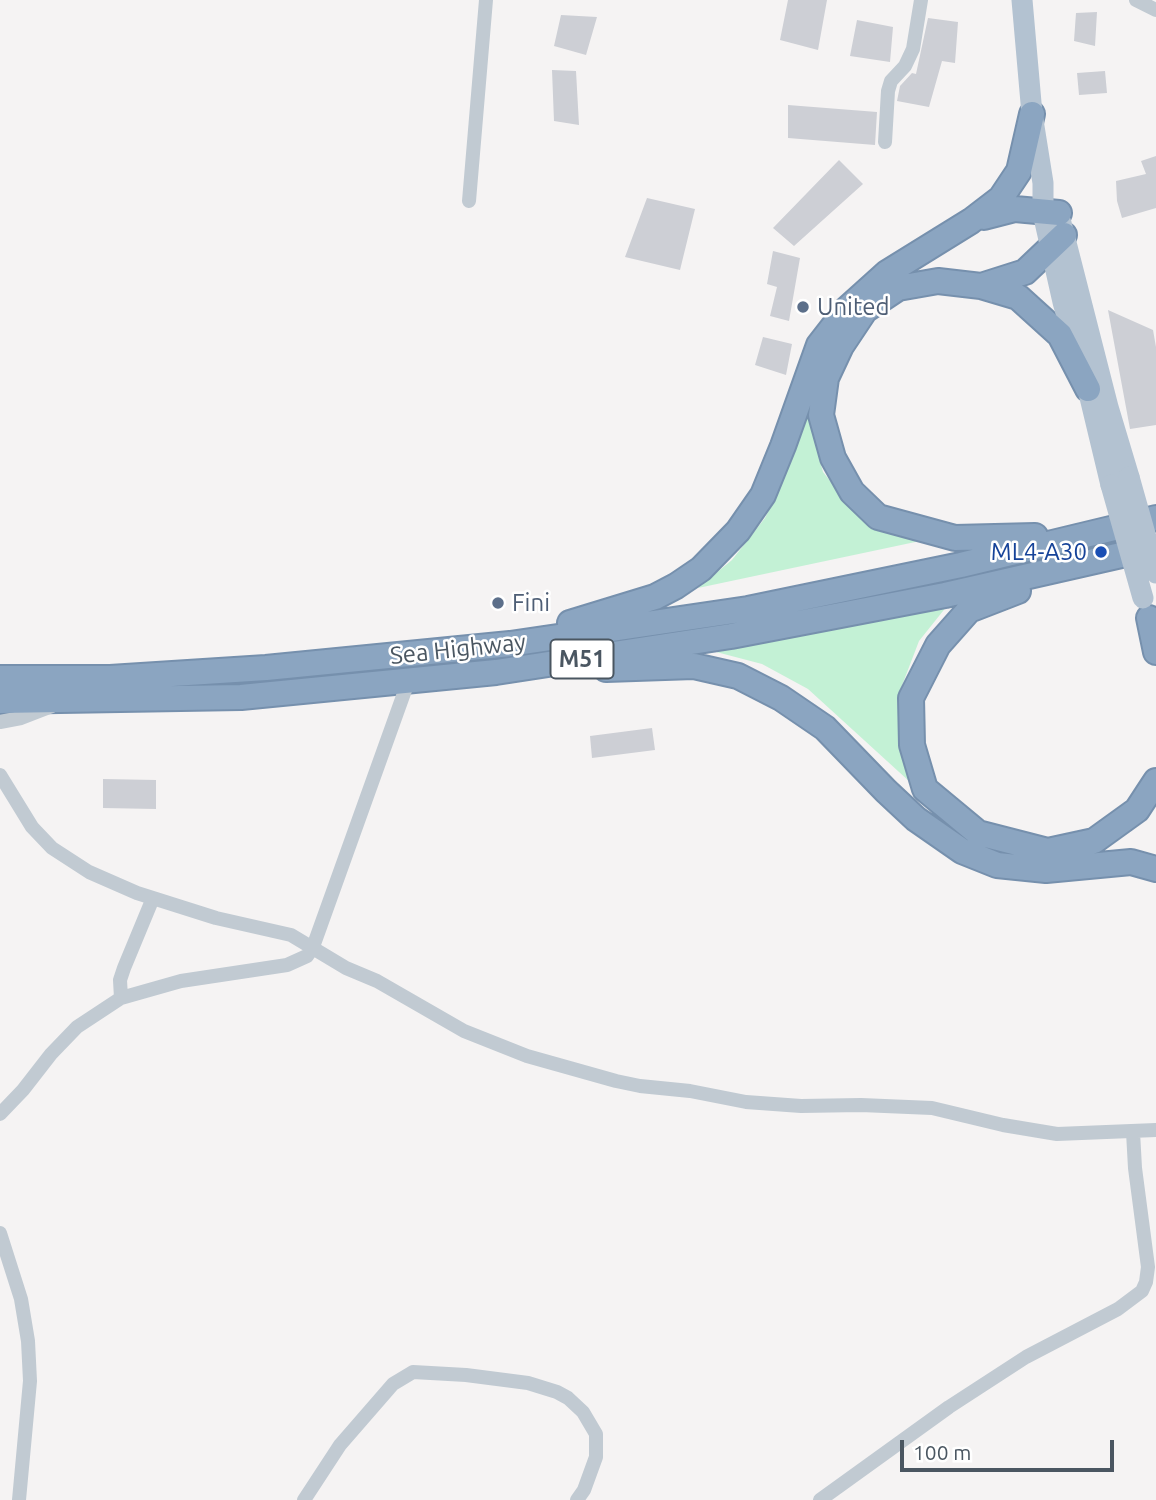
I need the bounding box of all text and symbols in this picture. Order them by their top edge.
place label: United [817,293,890,321]
marker: United [795,299,811,315]
place label: ML4-A30 [991,538,1087,566]
marker: ML4-A30 [1093,544,1109,560]
place label: Fini [512,589,550,617]
marker: Fini [490,595,506,611]
street label: Sea Highway [389,628,527,670]
road number: M51 [550,639,614,678]
scale bar [904,1426,1118,1470]
text: 100 m [913,1440,971,1464]

